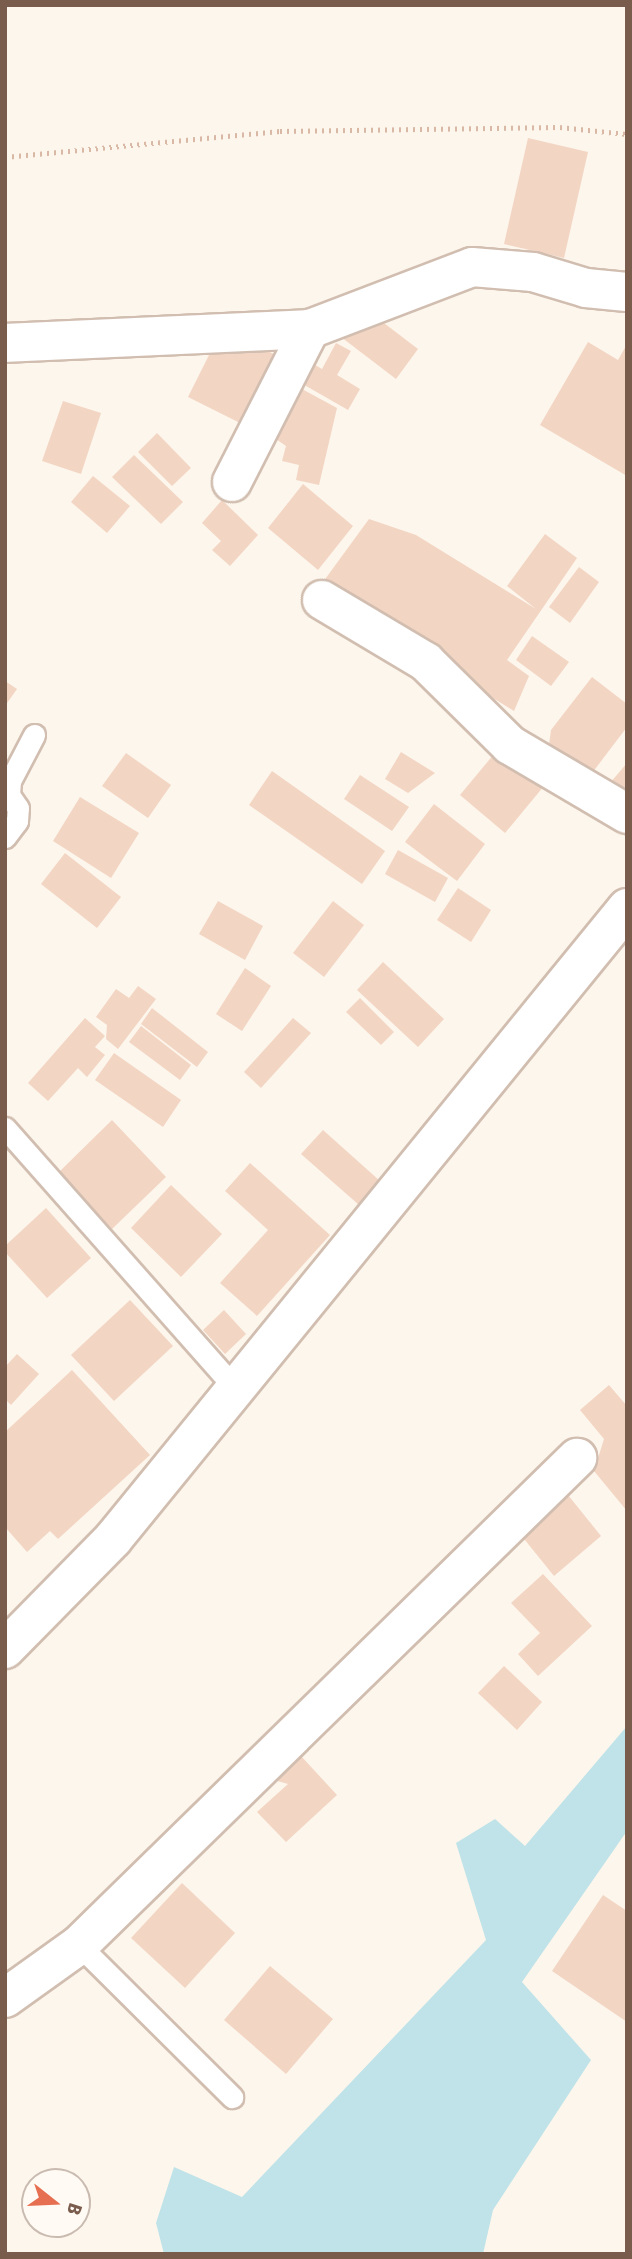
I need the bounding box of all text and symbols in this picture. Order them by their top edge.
north arrow [21,2168,91,2238]
text: B [62,2200,87,2218]

